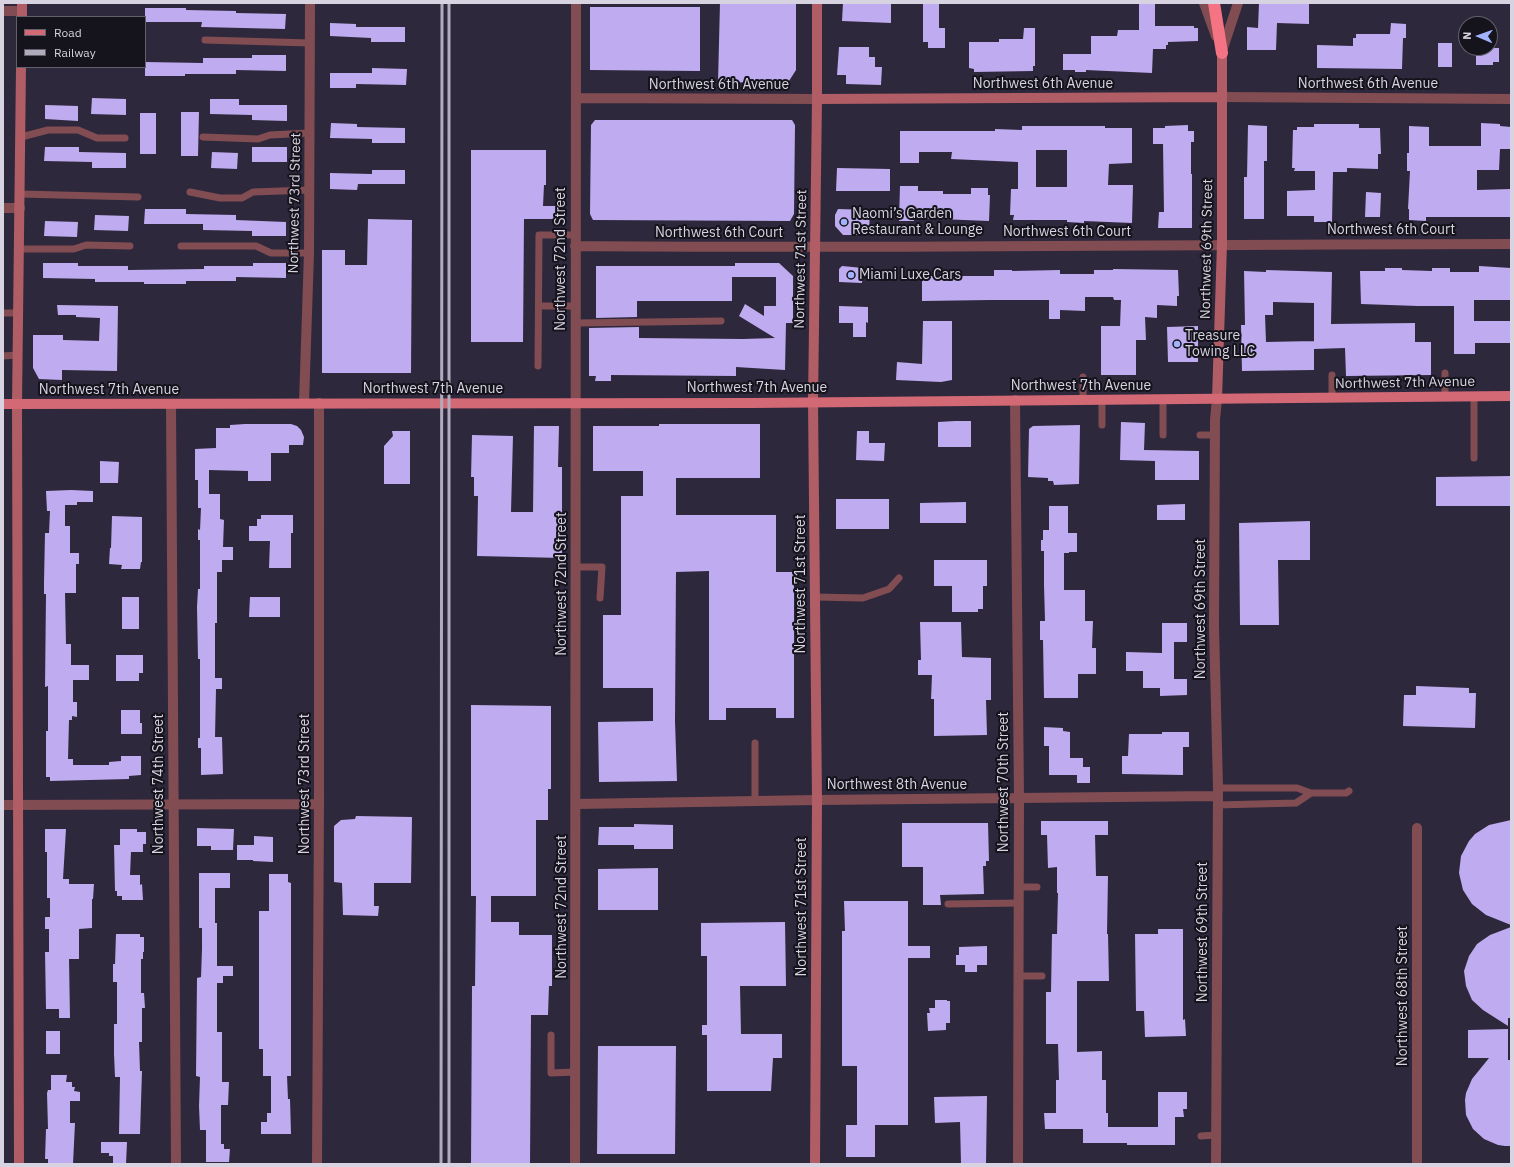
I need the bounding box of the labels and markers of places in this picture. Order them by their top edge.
place label: Naomi’s Garden Restaurant & Lounge [852,206,983,238]
marker: Naomi’s Garden Restaurant & Lounge [839,217,849,227]
place label: Miami Luxe Cars [859,267,961,283]
marker: Miami Luxe Cars [846,270,856,280]
place label: Treasure Towing LLC [1185,328,1255,360]
marker: Treasure Towing LLC [1172,339,1182,349]

